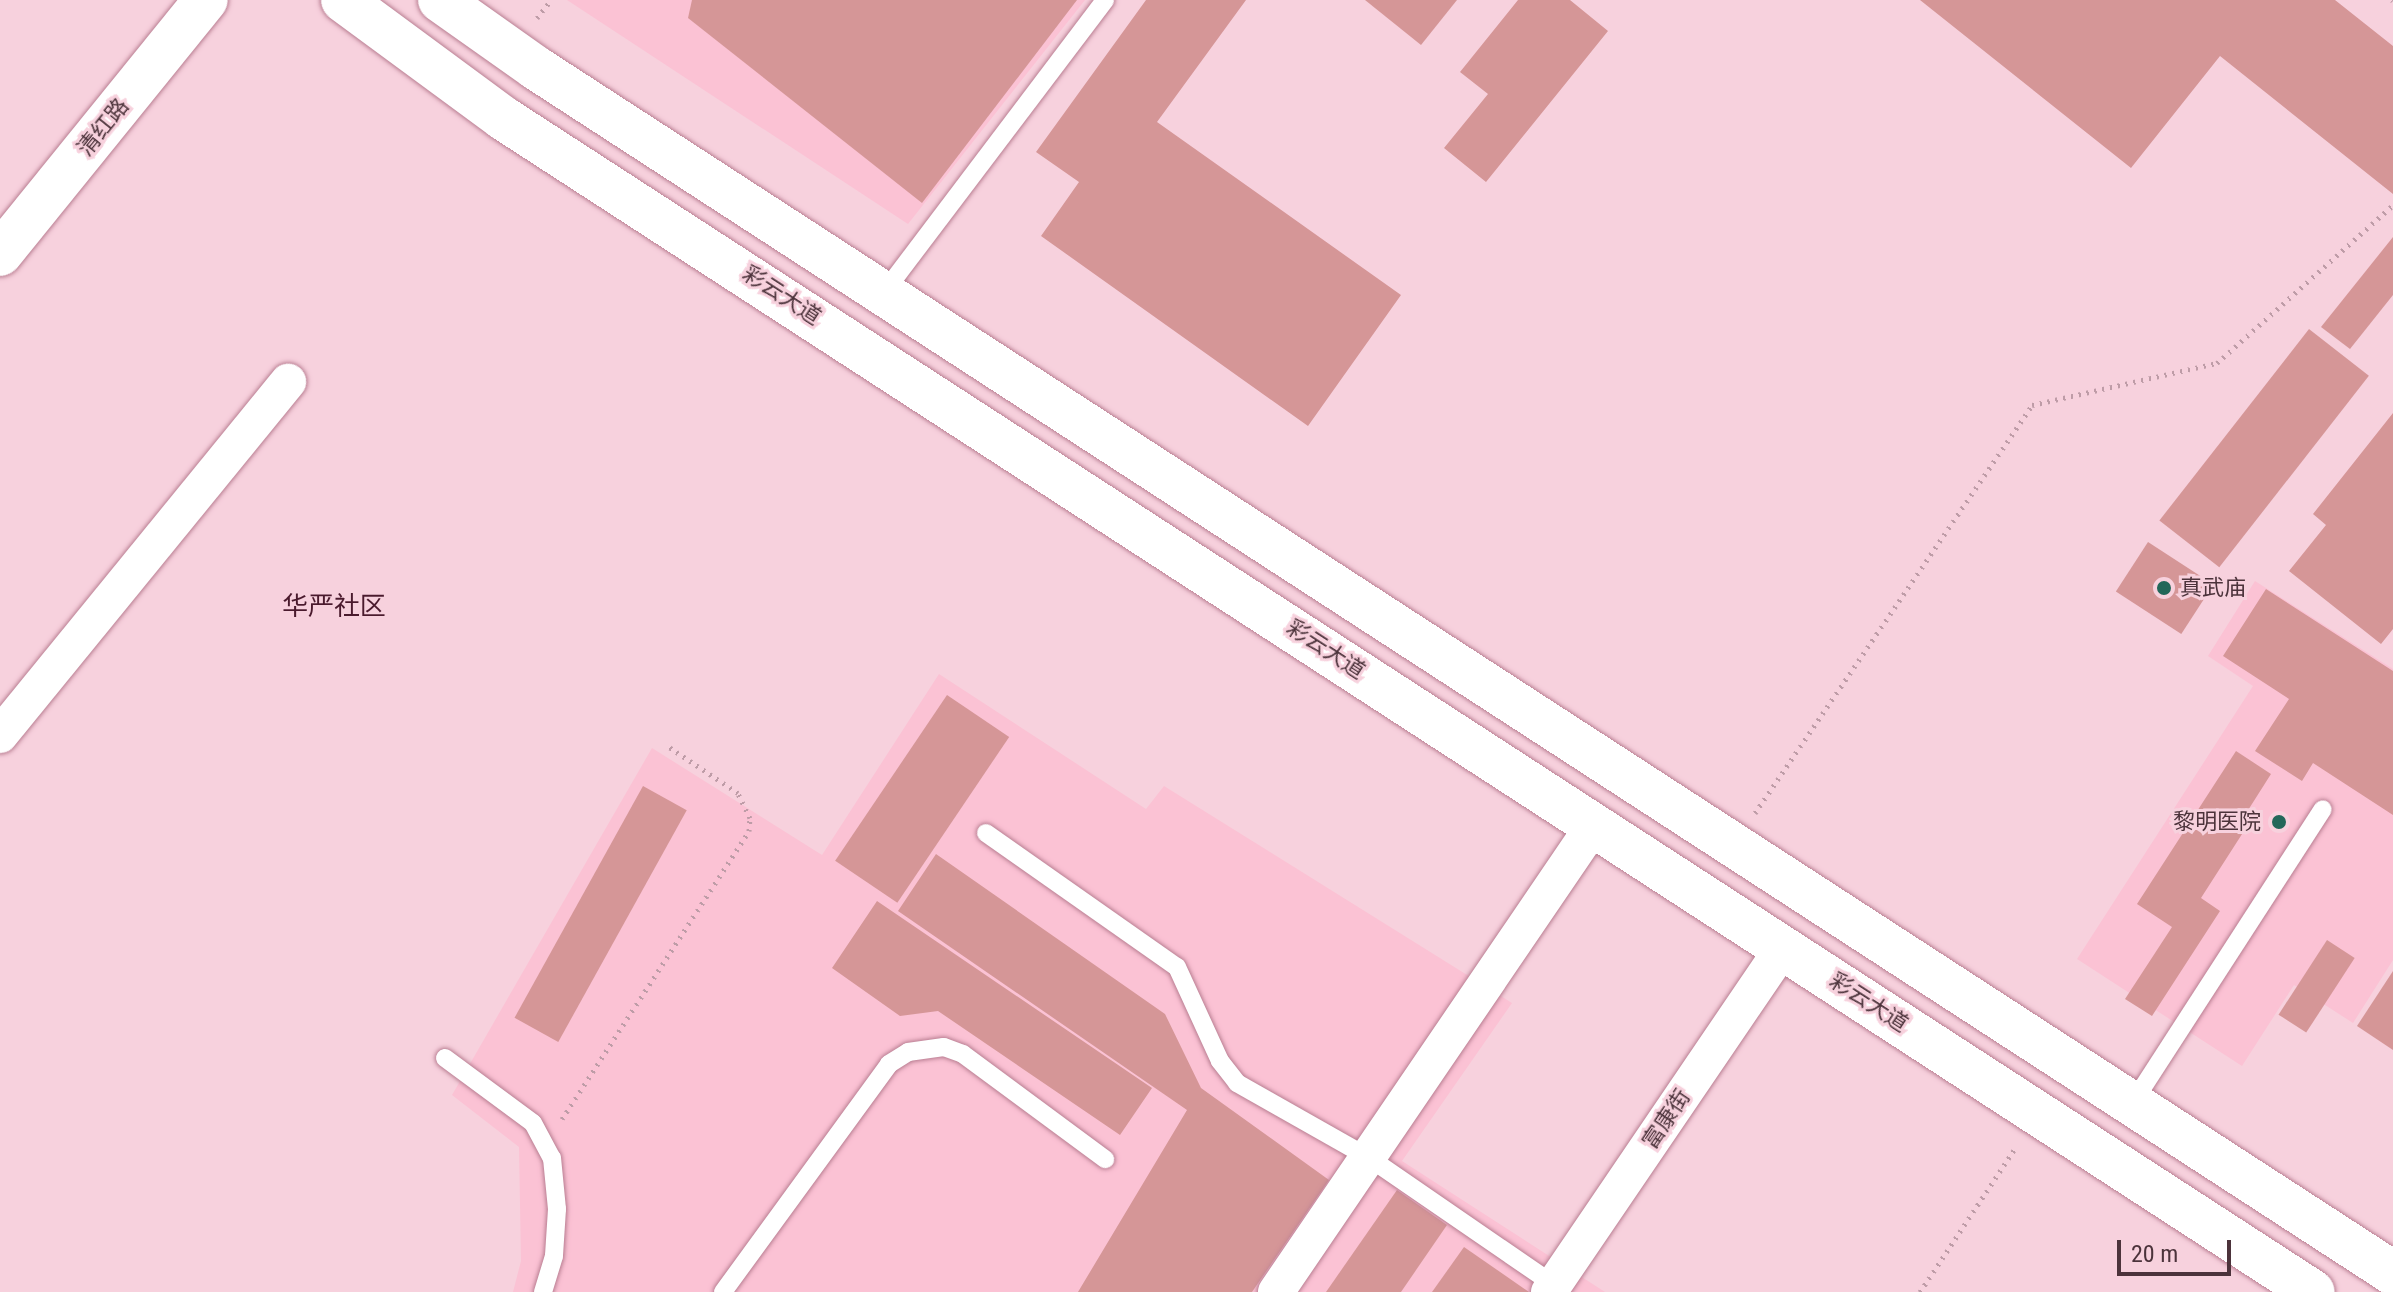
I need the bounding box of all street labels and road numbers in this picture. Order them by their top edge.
street label: 清红路 [72,93,134,161]
street label: 彩云大道 [738,260,826,330]
street label: 彩云大道 [1282,614,1370,684]
street label: 彩云大道 [1825,967,1913,1037]
street label: 富康街 [1637,1084,1695,1154]

